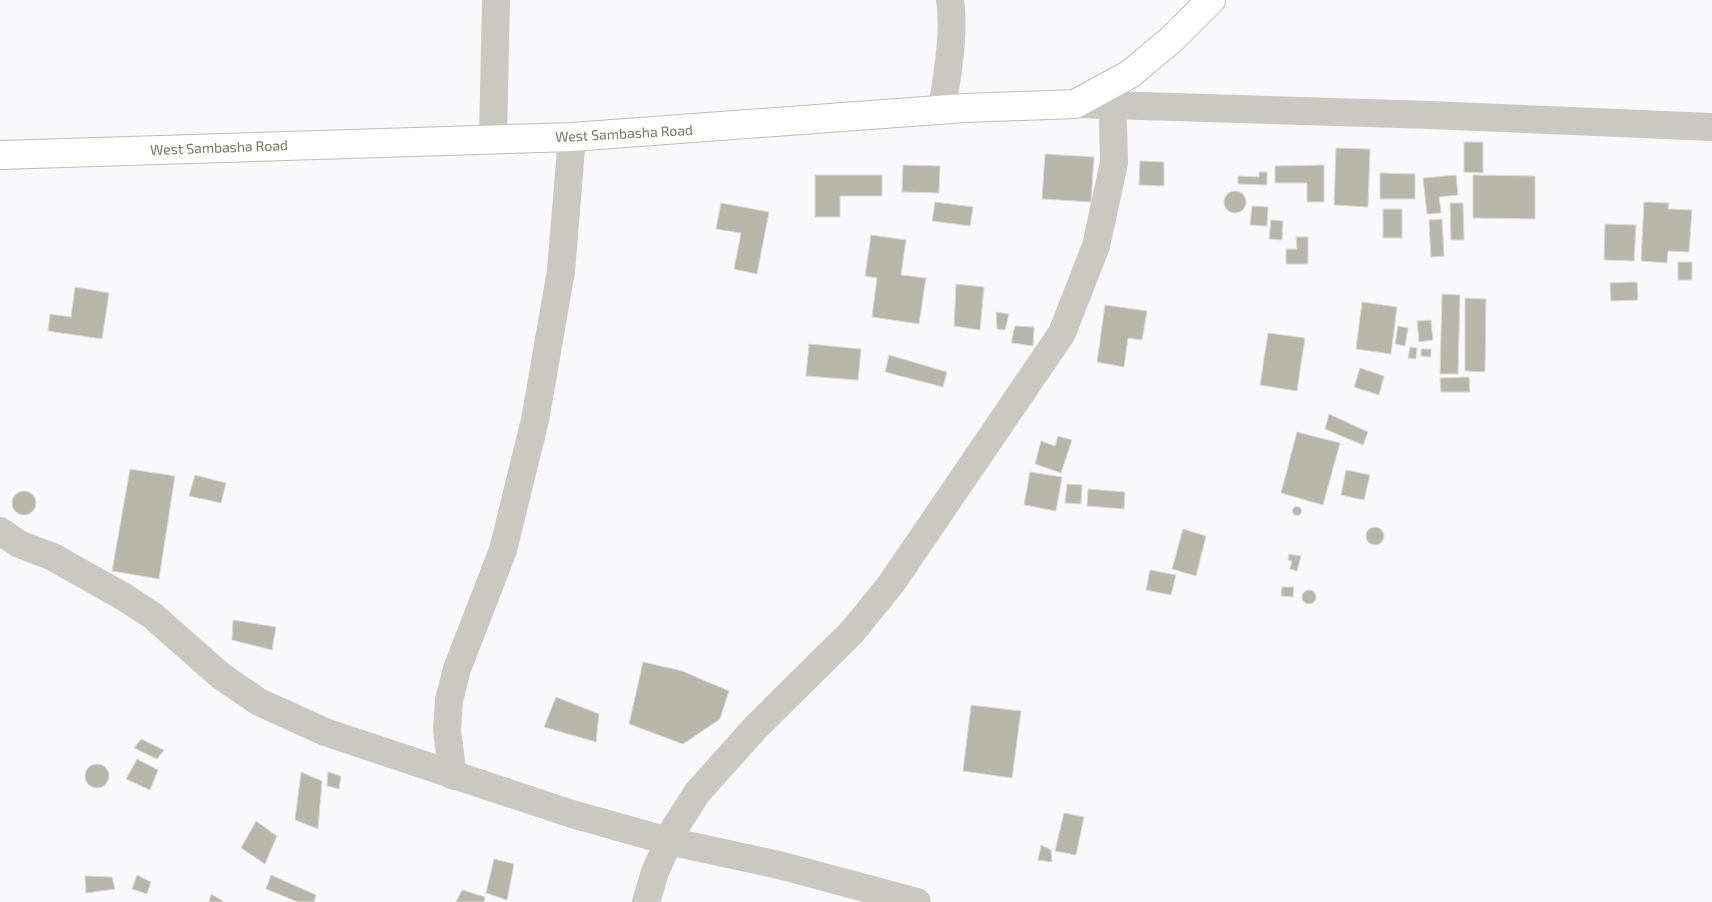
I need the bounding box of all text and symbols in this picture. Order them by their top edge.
street label: West Sambasha Road [555,121,693,145]
street label: West Sambasha Road [150,136,288,158]

